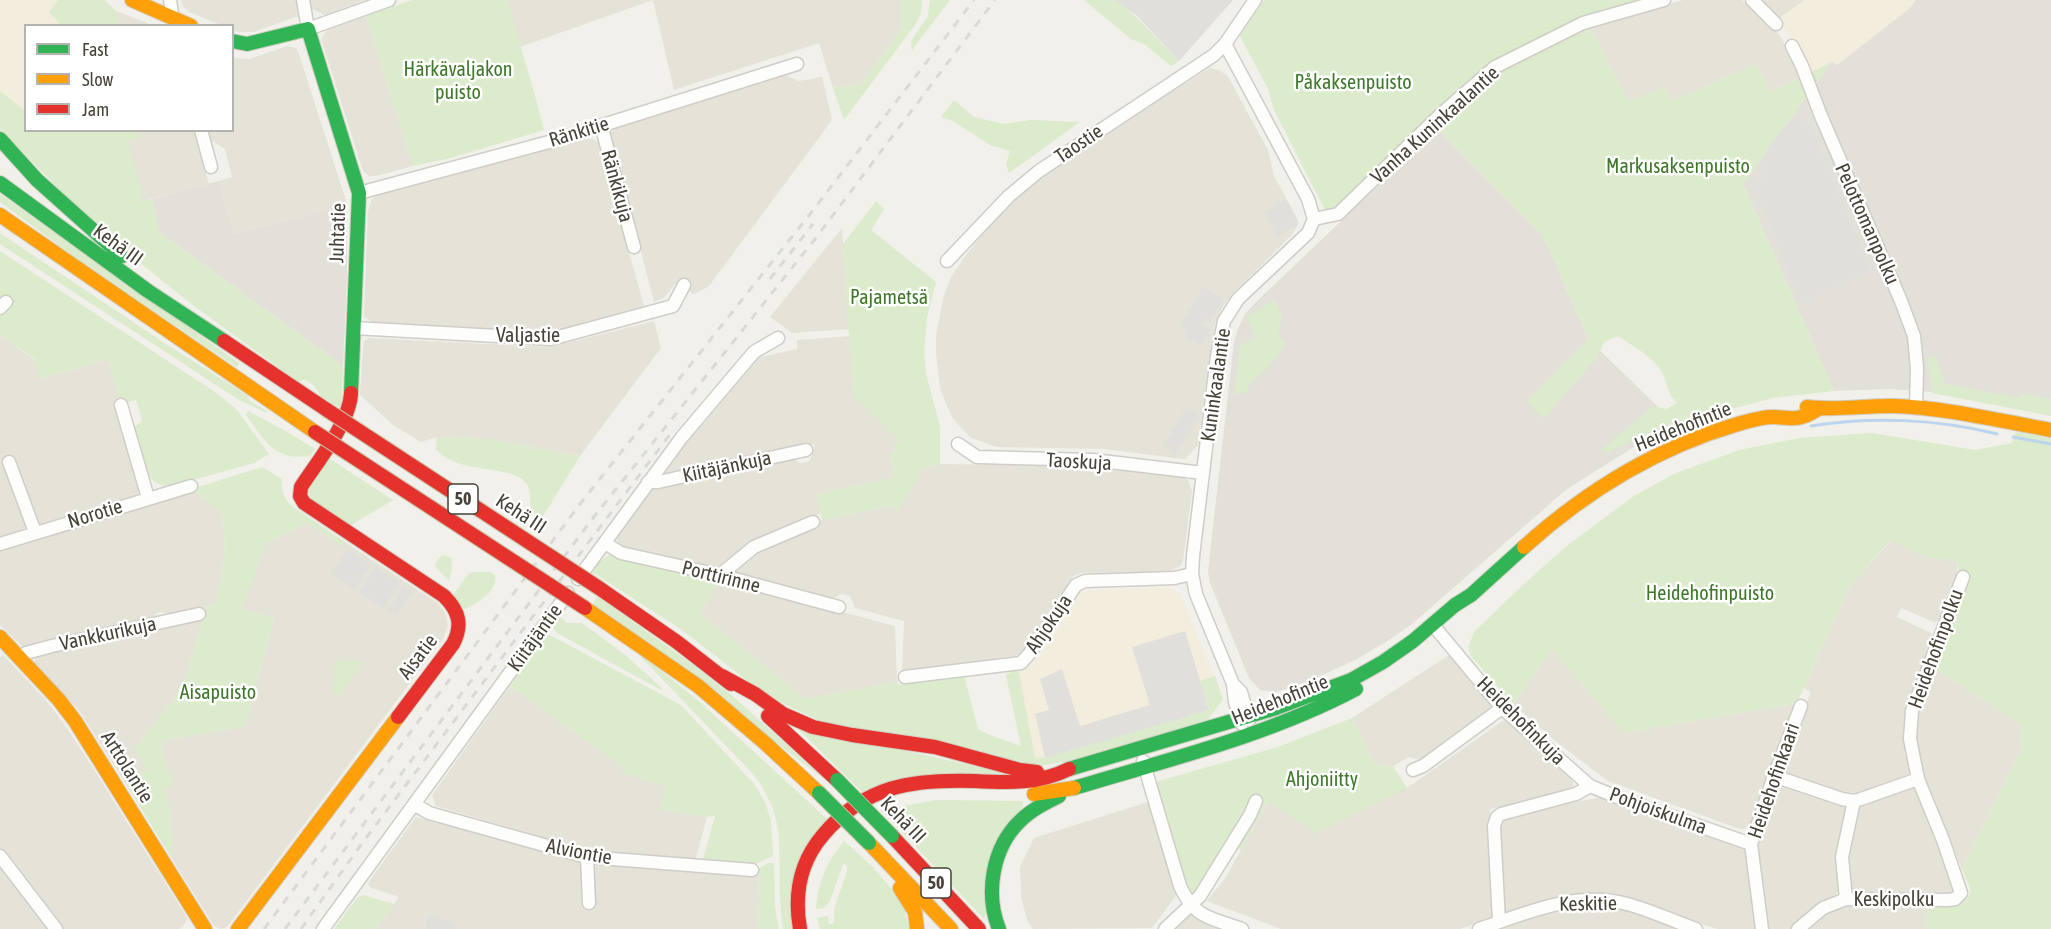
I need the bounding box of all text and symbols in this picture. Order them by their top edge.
legend [24,24,234,132]
text: Fast [82,39,109,60]
park label: Härkävaljakon puisto [404,58,512,105]
street label: Vanha Kuninkaalantie [1366,61,1504,189]
text: Slow [82,69,113,90]
park label: Påkaksenpuisto [1294,71,1412,95]
text: Jam [82,99,109,120]
street label: Ränkitie [546,112,612,152]
street label: Taostie [1050,119,1108,169]
street label: Ränkikuja [596,147,638,225]
park label: Markusaksenpuisto [1606,155,1750,179]
street label: Pelottomanpolku [1830,160,1904,288]
street label: Juhtatie [325,202,351,264]
street label: Kehä III [88,219,148,271]
park label: Pajametsä [850,286,928,310]
street label: Valjastie [496,324,560,348]
street label: Kuninkaalantie [1196,327,1236,443]
street label: Heidehofintie [1631,397,1735,457]
street label: Kiitäjänkuja [680,446,774,488]
street label: Taoskuja [1046,448,1112,476]
road number: 50 [448,484,478,514]
street label: Kehä III [491,489,551,539]
street label: Norotie [65,494,125,534]
street label: Porttirinne [679,556,763,598]
park label: Heidehofinpuisto [1646,582,1774,606]
street label: Heidehofinpolku [1903,586,1969,712]
street label: Ahjokuja [1021,590,1077,658]
street label: Kiitäjäntie [503,600,567,676]
street label: Vankkurikuja [57,612,159,656]
street label: Aisatie [393,630,443,684]
street label: Heidehofintie [1228,670,1332,730]
street label: Heidehofinkuja [1472,672,1570,770]
park label: Aisapuisto [180,681,256,705]
street label: Heidehofinkaari [1743,720,1805,842]
street label: Arttolantie [96,727,158,807]
park label: Ahjoniitty [1286,768,1358,792]
street label: Pohjoiskulma [1606,782,1710,840]
street label: Kehä III [875,792,931,848]
street label: Alviontie [544,834,614,870]
road number: 50 [921,868,951,898]
street label: Keskipolku [1854,888,1934,912]
street label: Keskitie [1559,891,1617,917]

